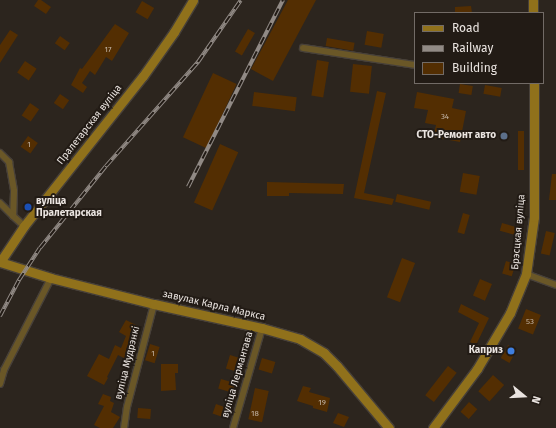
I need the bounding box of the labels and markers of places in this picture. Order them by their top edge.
place label: СТО-Ремонт авто [416,130,496,142]
marker: СТО-Ремонт авто [499,131,509,141]
place label: вуліца Пралетарская [36,195,102,218]
marker: вуліца Пралетарская [23,202,33,212]
place label: Каприз [469,345,503,357]
marker: Каприз [506,346,516,356]

